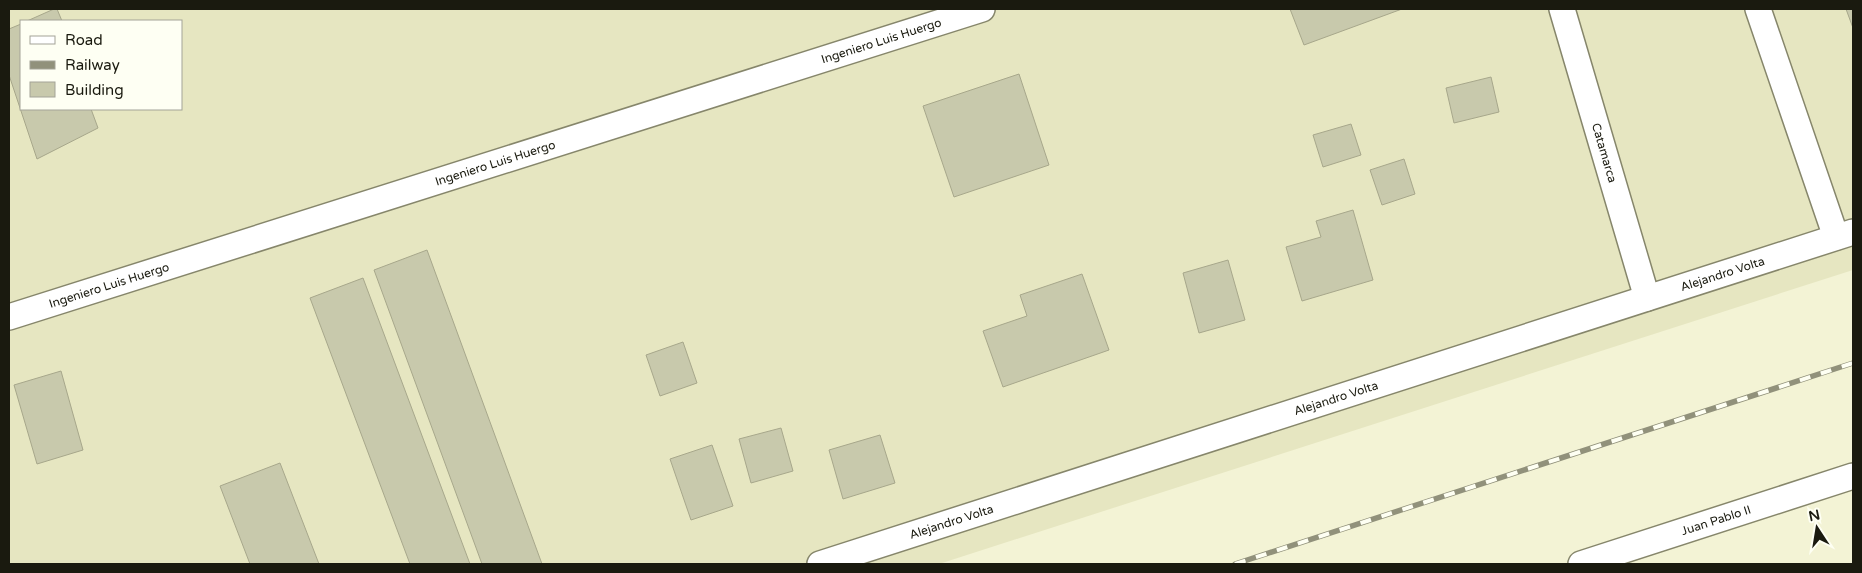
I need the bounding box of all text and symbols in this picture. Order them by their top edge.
street label: Ingeniero Luis Huergo [819,15,943,66]
legend [20,20,182,110]
text: Road [65,31,103,49]
text: Railway [65,56,120,74]
text: Building [65,81,124,99]
street label: Catamarca [1589,121,1620,184]
street label: Ingeniero Luis Huergo [433,137,557,189]
street label: Alejandro Volta [1679,254,1766,294]
street label: Ingeniero Luis Huergo [47,260,171,311]
street label: Alejandro Volta [1292,378,1380,418]
street label: Alejandro Volta [908,502,995,542]
street label: Juan Pablo II [1679,502,1753,538]
north arrow [1792,503,1842,553]
text: N [1807,506,1822,525]

